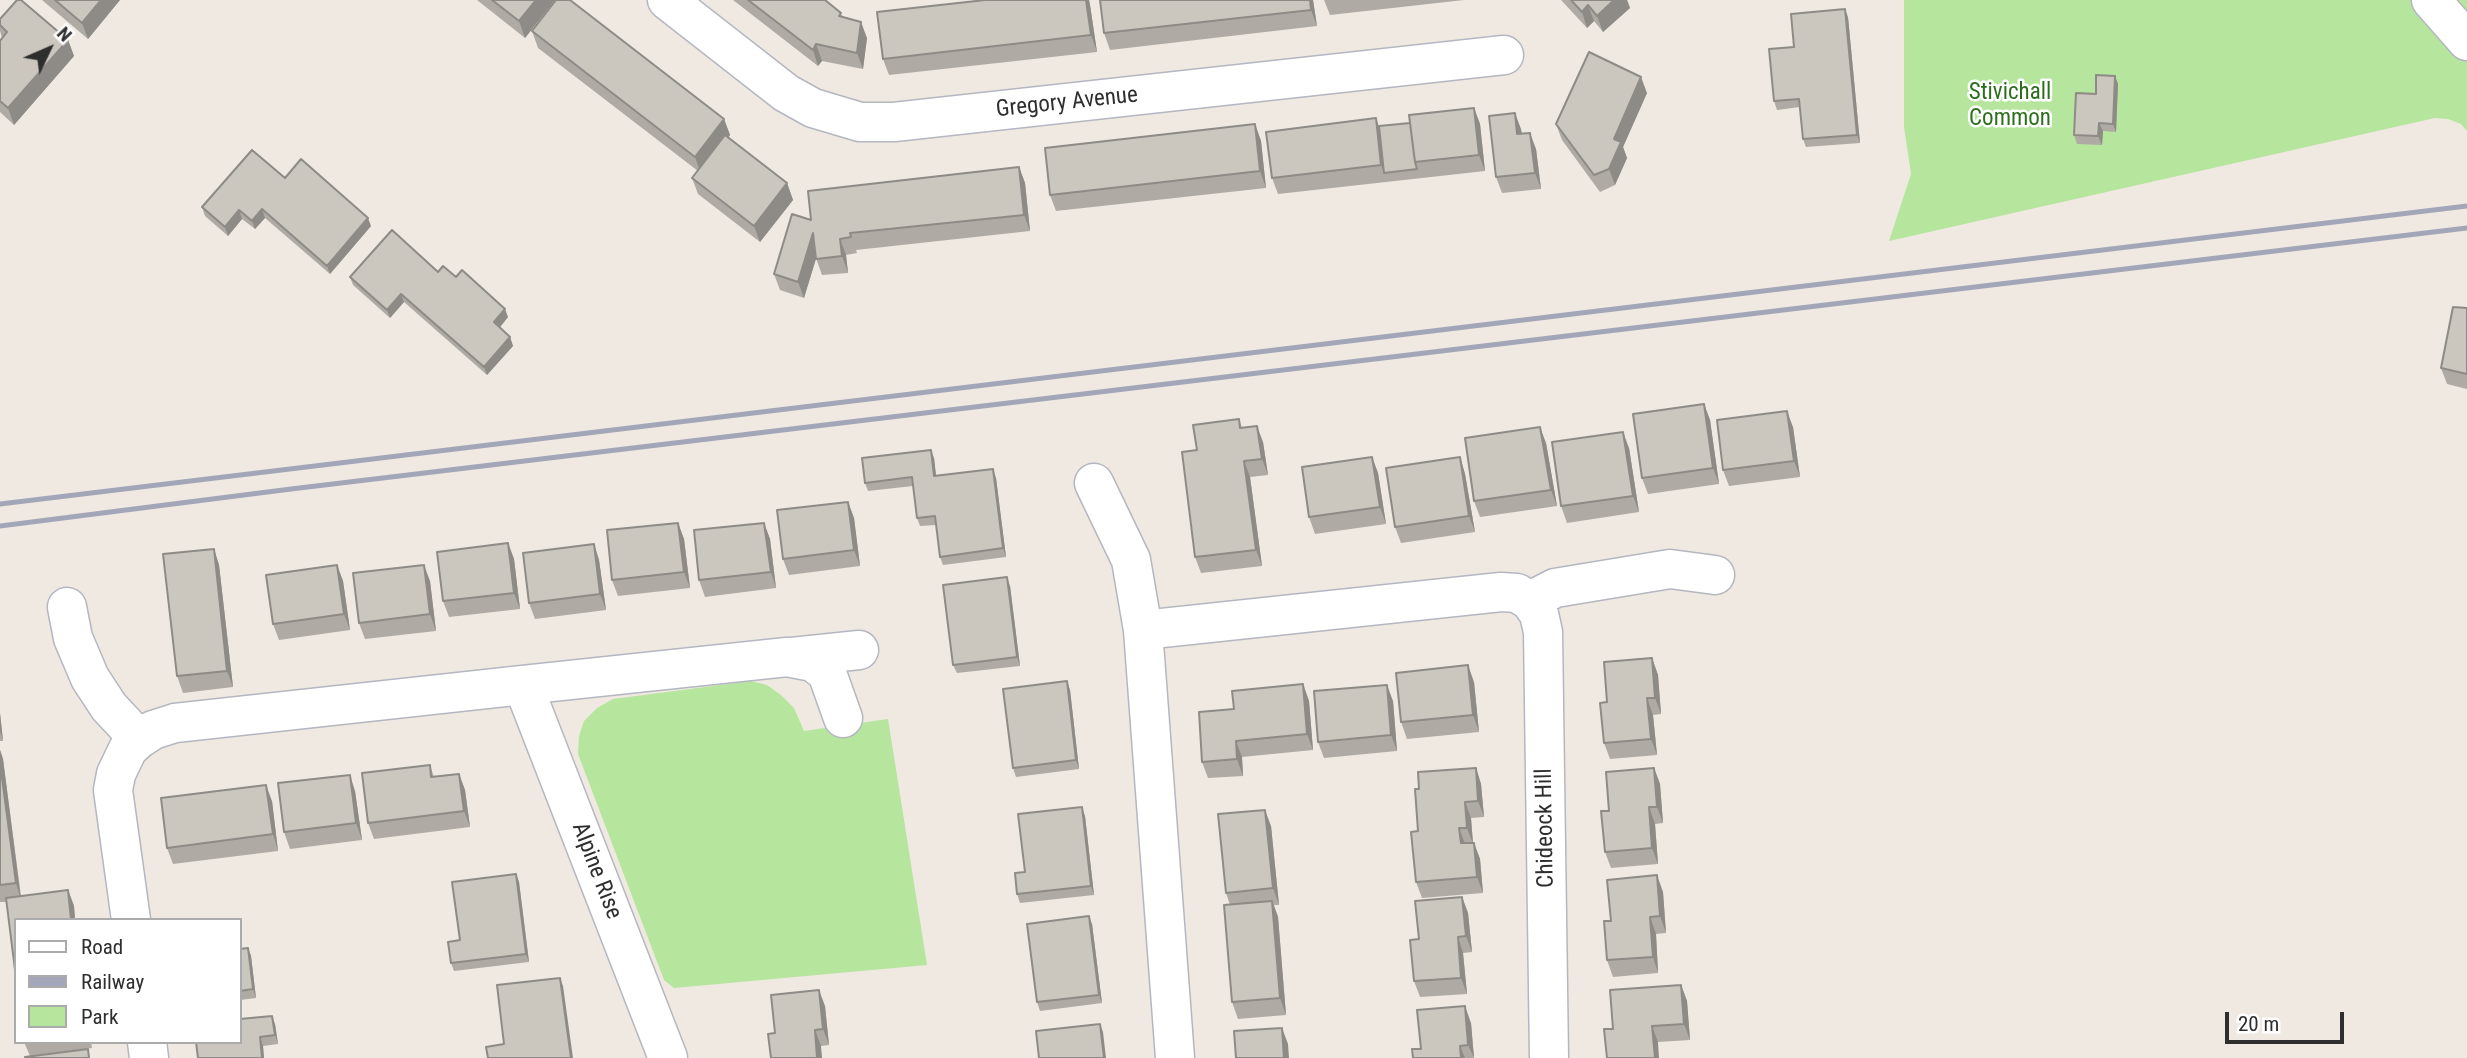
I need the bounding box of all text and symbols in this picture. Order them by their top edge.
north arrow [14,14,84,84]
text: N [52,22,77,46]
park label: Stivichall Common [1969,79,2051,133]
street label: Gregory Avenue [995,82,1139,124]
street label: Chideock Hill [1531,768,1561,888]
street label: Alpine Rise [565,819,627,923]
legend [14,918,242,1044]
text: Road [81,935,123,959]
text: Railway [81,970,144,994]
scale bar [2229,998,2348,1042]
text: Park [81,1005,118,1029]
text: 20 m [2238,1012,2279,1036]

